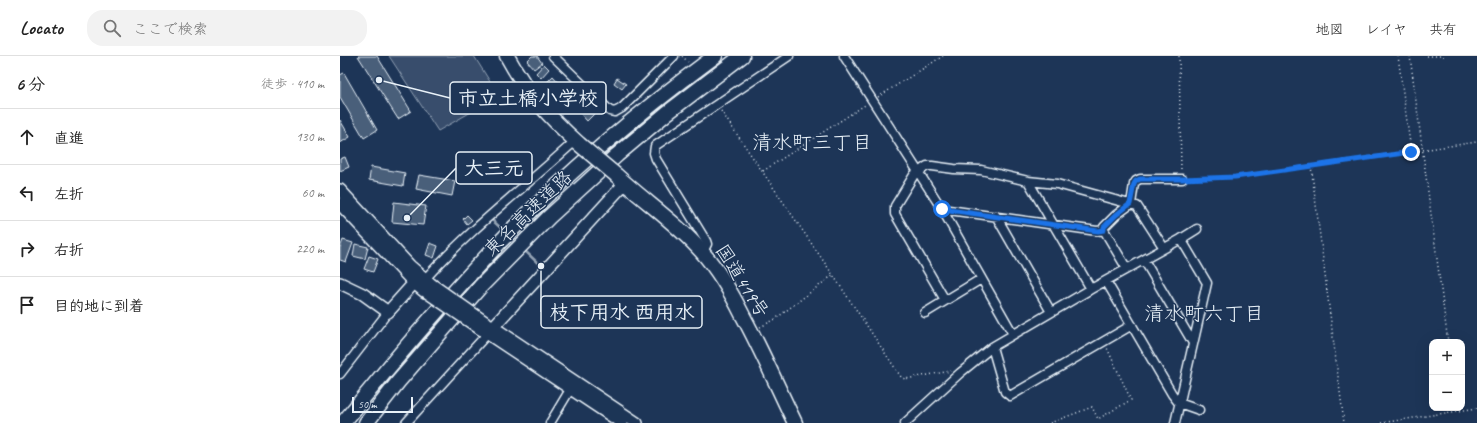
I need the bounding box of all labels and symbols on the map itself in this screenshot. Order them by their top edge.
callout: 市立土橋小学校 [450,82,606,114]
text: 市立土橋小学校 [458,86,598,111]
district label: 清水町三丁目 [752,130,872,155]
route end [1402,143,1420,161]
callout: 大三元 [456,152,532,184]
text: 大三元 [464,156,524,181]
street label: 東名高速道路 [479,165,577,261]
route start [933,200,951,218]
street label: 国道419号 [710,240,774,322]
callout: 枝下用水 西用水 [541,296,702,328]
text: 枝下用水 西用水 [550,300,694,325]
district label: 清水町六丁目 [1144,301,1264,326]
scale bar [352,395,413,414]

